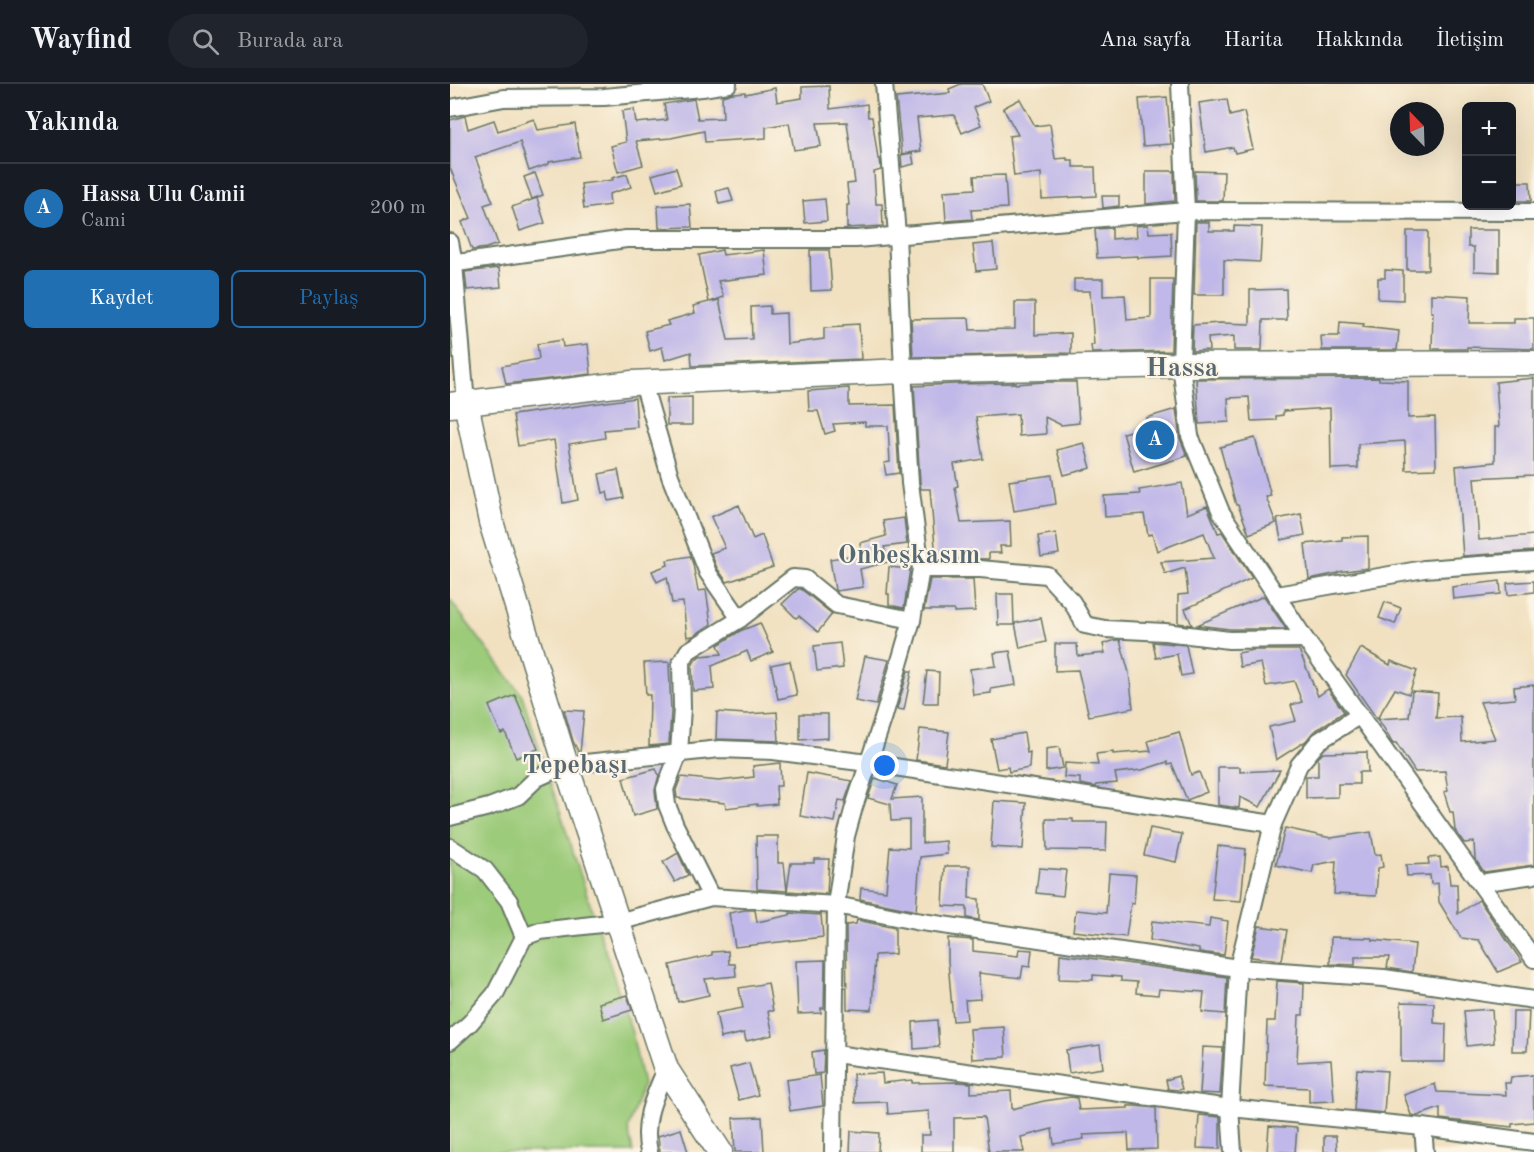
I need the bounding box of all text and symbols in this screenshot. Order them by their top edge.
search box [168,14,588,68]
icon: search [189,25,222,58]
text: Wayfind [30,27,132,55]
text: Burada ara [237,30,343,52]
text: Ana sayfa [1100,30,1191,51]
text: Harita [1224,30,1283,51]
text: Hakkında [1316,30,1403,51]
text: İletişim [1436,30,1504,51]
north arrow [1390,102,1444,156]
map controls [1462,102,1516,210]
button: + [1462,102,1516,156]
text: Yakında [24,110,119,136]
button: − [1462,156,1516,210]
text: Hassa Ulu Camii [81,184,245,206]
text: A [36,198,51,218]
text: 200 m [370,198,426,218]
text: Cami [81,211,126,231]
button: Kaydet [24,270,219,328]
button: Paylaş [231,270,426,328]
district label: Hassa [1146,355,1219,382]
pin: A [1136,418,1174,462]
district label: Onbeşkasım [838,542,980,569]
your location [870,751,899,780]
district label: Tepebaşı [522,752,628,779]

